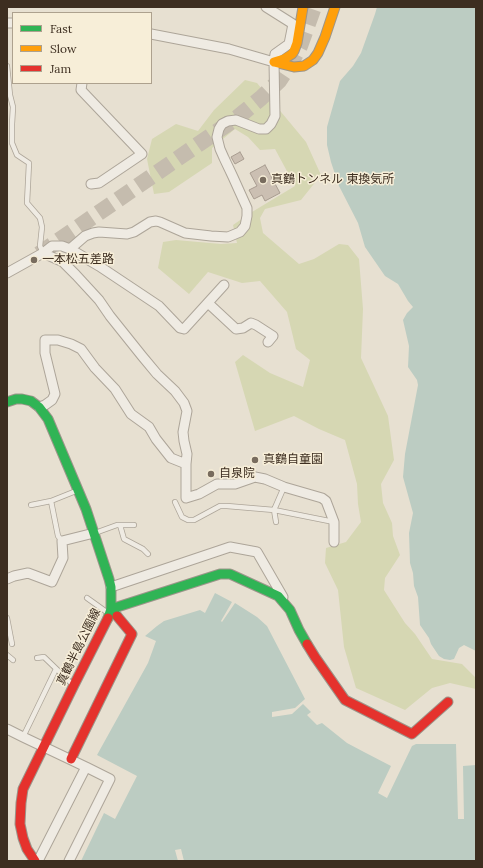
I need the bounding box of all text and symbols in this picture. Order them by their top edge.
legend [12,12,152,84]
text: Fast [50,21,73,36]
text: Slow [50,41,77,56]
text: Jam [50,61,71,76]
place label: 真鶴トンネル 東換気所 [271,173,394,187]
marker: 真鶴トンネル 東換気所 [258,175,268,185]
place label: 一本松五差路 [42,253,114,267]
marker: 一本松五差路 [29,255,39,265]
place label: 真鶴自童園 [263,453,323,467]
marker: 真鶴自童園 [250,455,260,465]
place label: 自泉院 [219,467,255,481]
marker: 自泉院 [206,469,216,479]
street label: 真鶴半島公園線 [54,606,104,688]

